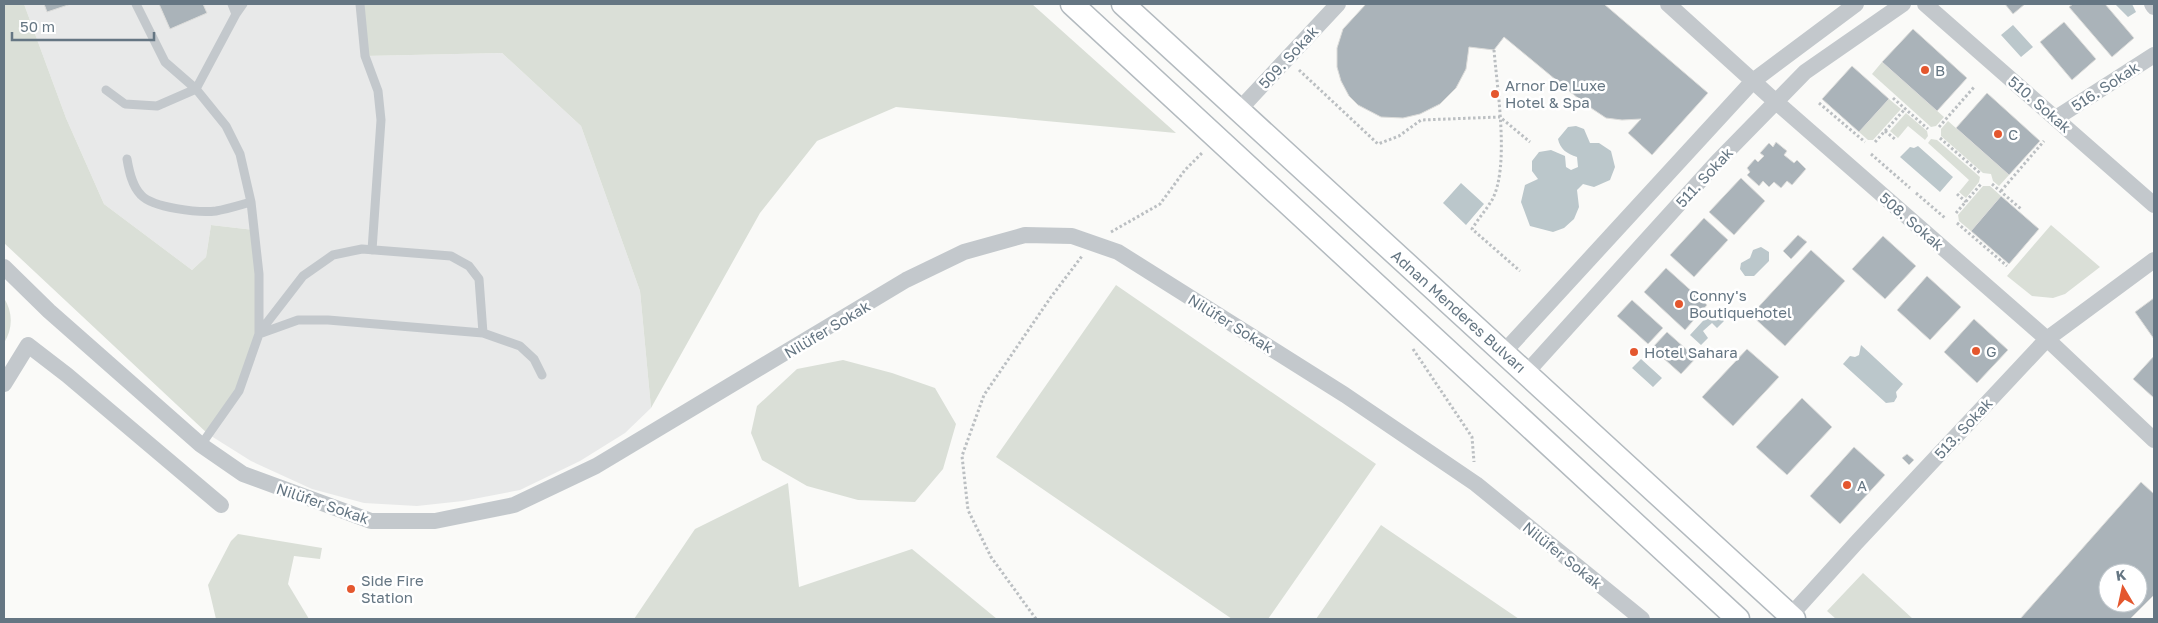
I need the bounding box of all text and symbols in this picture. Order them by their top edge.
scale bar [12,10,155,42]
text: 50 m [20,17,55,35]
street label: 509. Sokak [1254,22,1322,92]
street label: 516. Sokak [2068,57,2143,115]
place label: B [1935,61,1945,79]
marker: B [1919,64,1931,76]
street label: 510. Sokak [2005,72,2076,137]
place label: Arnor De Luxe Hotel & Spa [1505,76,1606,111]
marker: Arnor De Luxe Hotel & Spa [1489,88,1501,100]
place label: C [2008,125,2018,143]
marker: C [1992,128,2004,140]
street label: 511. Sokak [1672,143,1737,211]
street label: 508. Sokak [1876,188,1948,254]
street label: Adnan Menderes Bulvarı [1388,246,1530,376]
place label: Conny's Boutiquehotel [1689,286,1792,321]
street label: Nilüfer Sokak [1185,290,1277,357]
street label: Nilüfer Sokak [781,296,874,362]
marker: Conny's Boutiquehotel [1673,298,1685,310]
place label: G [1986,342,1997,360]
place label: Hotel Sahara [1644,343,1738,361]
marker: G [1970,345,1982,357]
marker: Hotel Sahara [1628,346,1640,358]
street label: 513. Sokak [1930,393,1996,462]
place label: A [1857,476,1867,494]
street label: Nilüfer Sokak [274,479,372,527]
marker: A [1841,479,1853,491]
street label: Nilüfer Sokak [1520,518,1607,593]
north arrow [2098,563,2148,613]
text: K [2115,565,2127,584]
place label: Side Fire Station [361,571,424,606]
marker: Side Fire Station [345,583,357,595]

